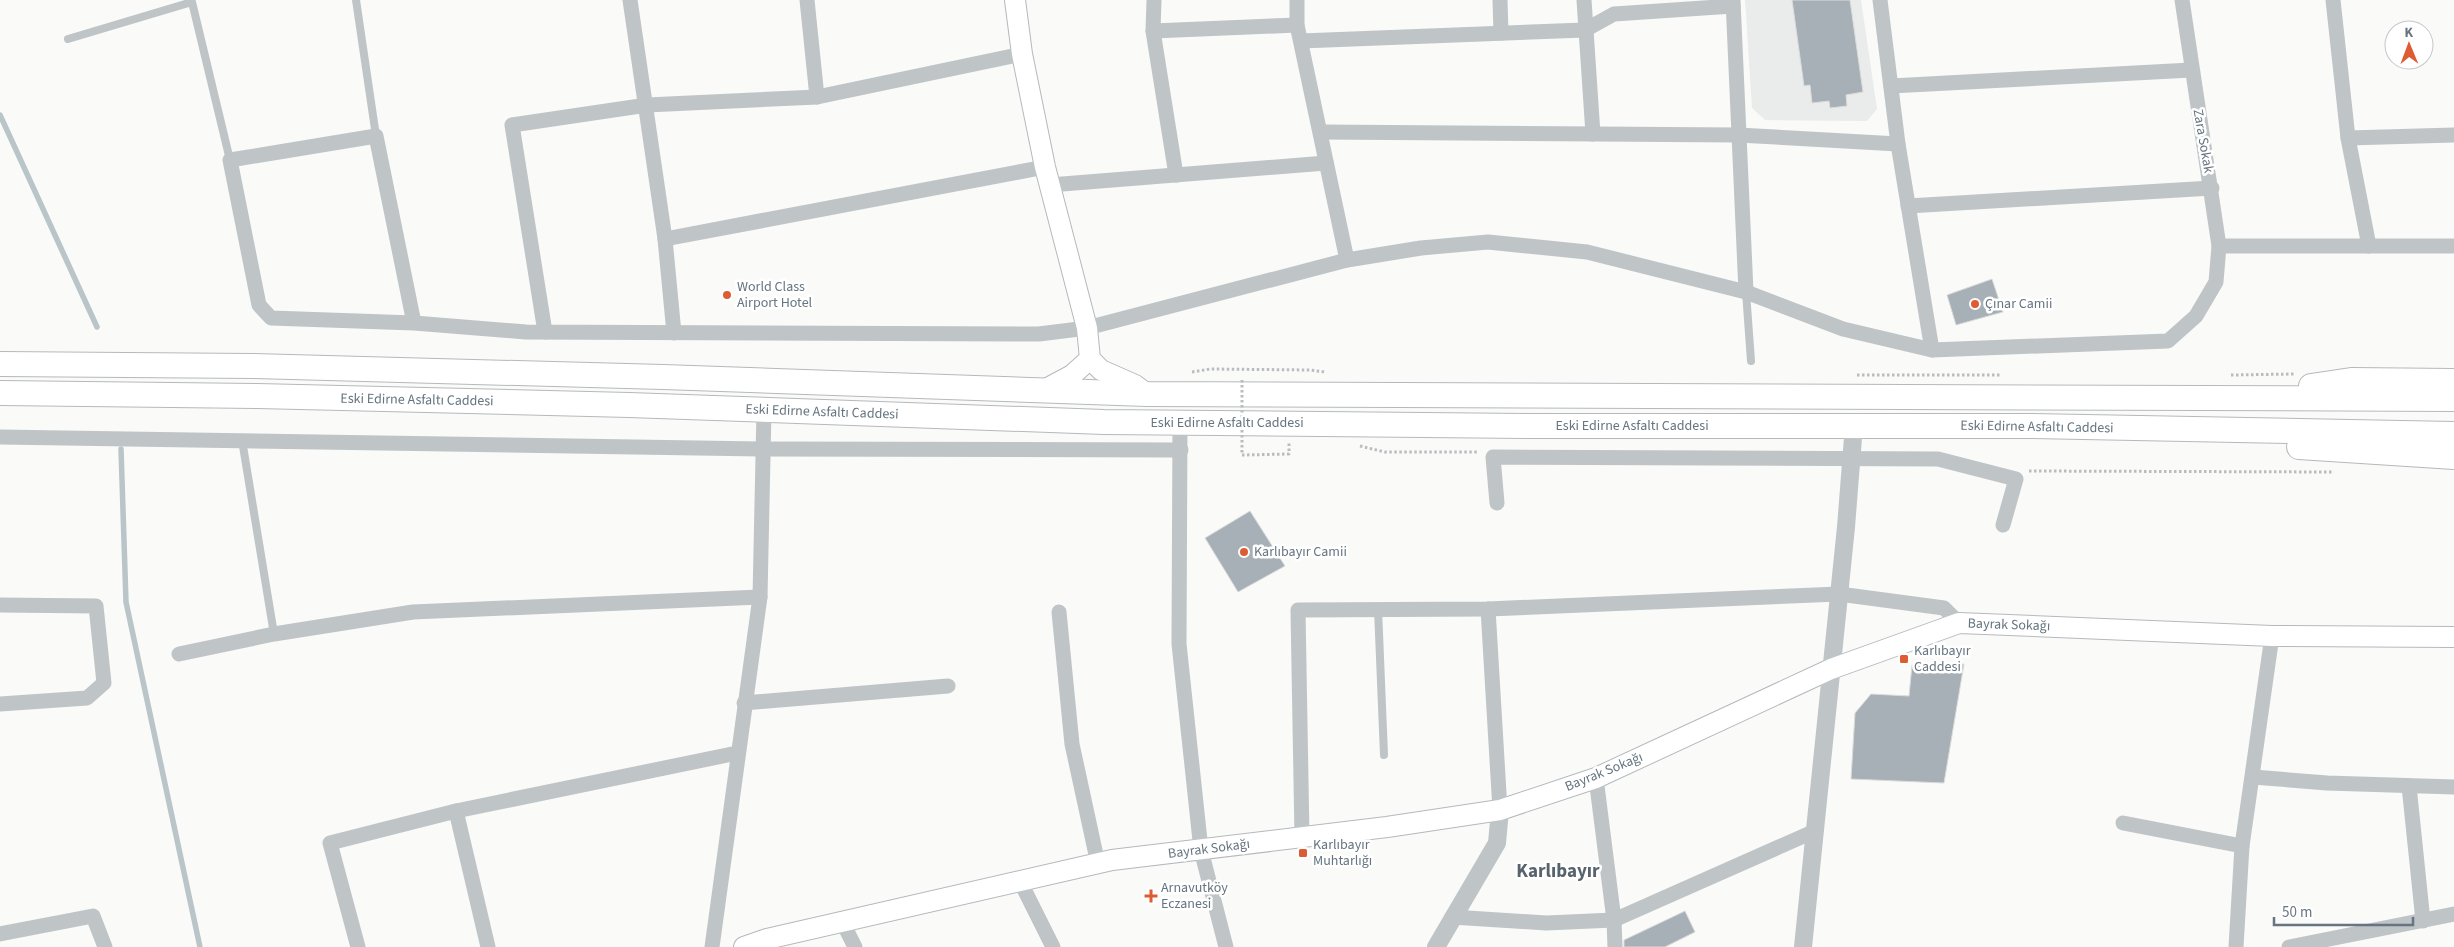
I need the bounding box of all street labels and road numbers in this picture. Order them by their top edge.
street label: Zara Sokak [2188,107,2218,175]
street label: Eski Edirne Asfaltı Caddesi [340,389,494,411]
street label: Eski Edirne Asfaltı Caddesi [745,399,899,425]
street label: Eski Edirne Asfaltı Caddesi [1150,413,1304,433]
street label: Eski Edirne Asfaltı Caddesi [1555,416,1709,436]
street label: Eski Edirne Asfaltı Caddesi [1960,416,2114,438]
street label: Bayrak Sokağı [1967,614,2051,636]
street label: Bayrak Sokağı [1562,747,1646,797]
street label: Bayrak Sokağı [1167,834,1251,864]

